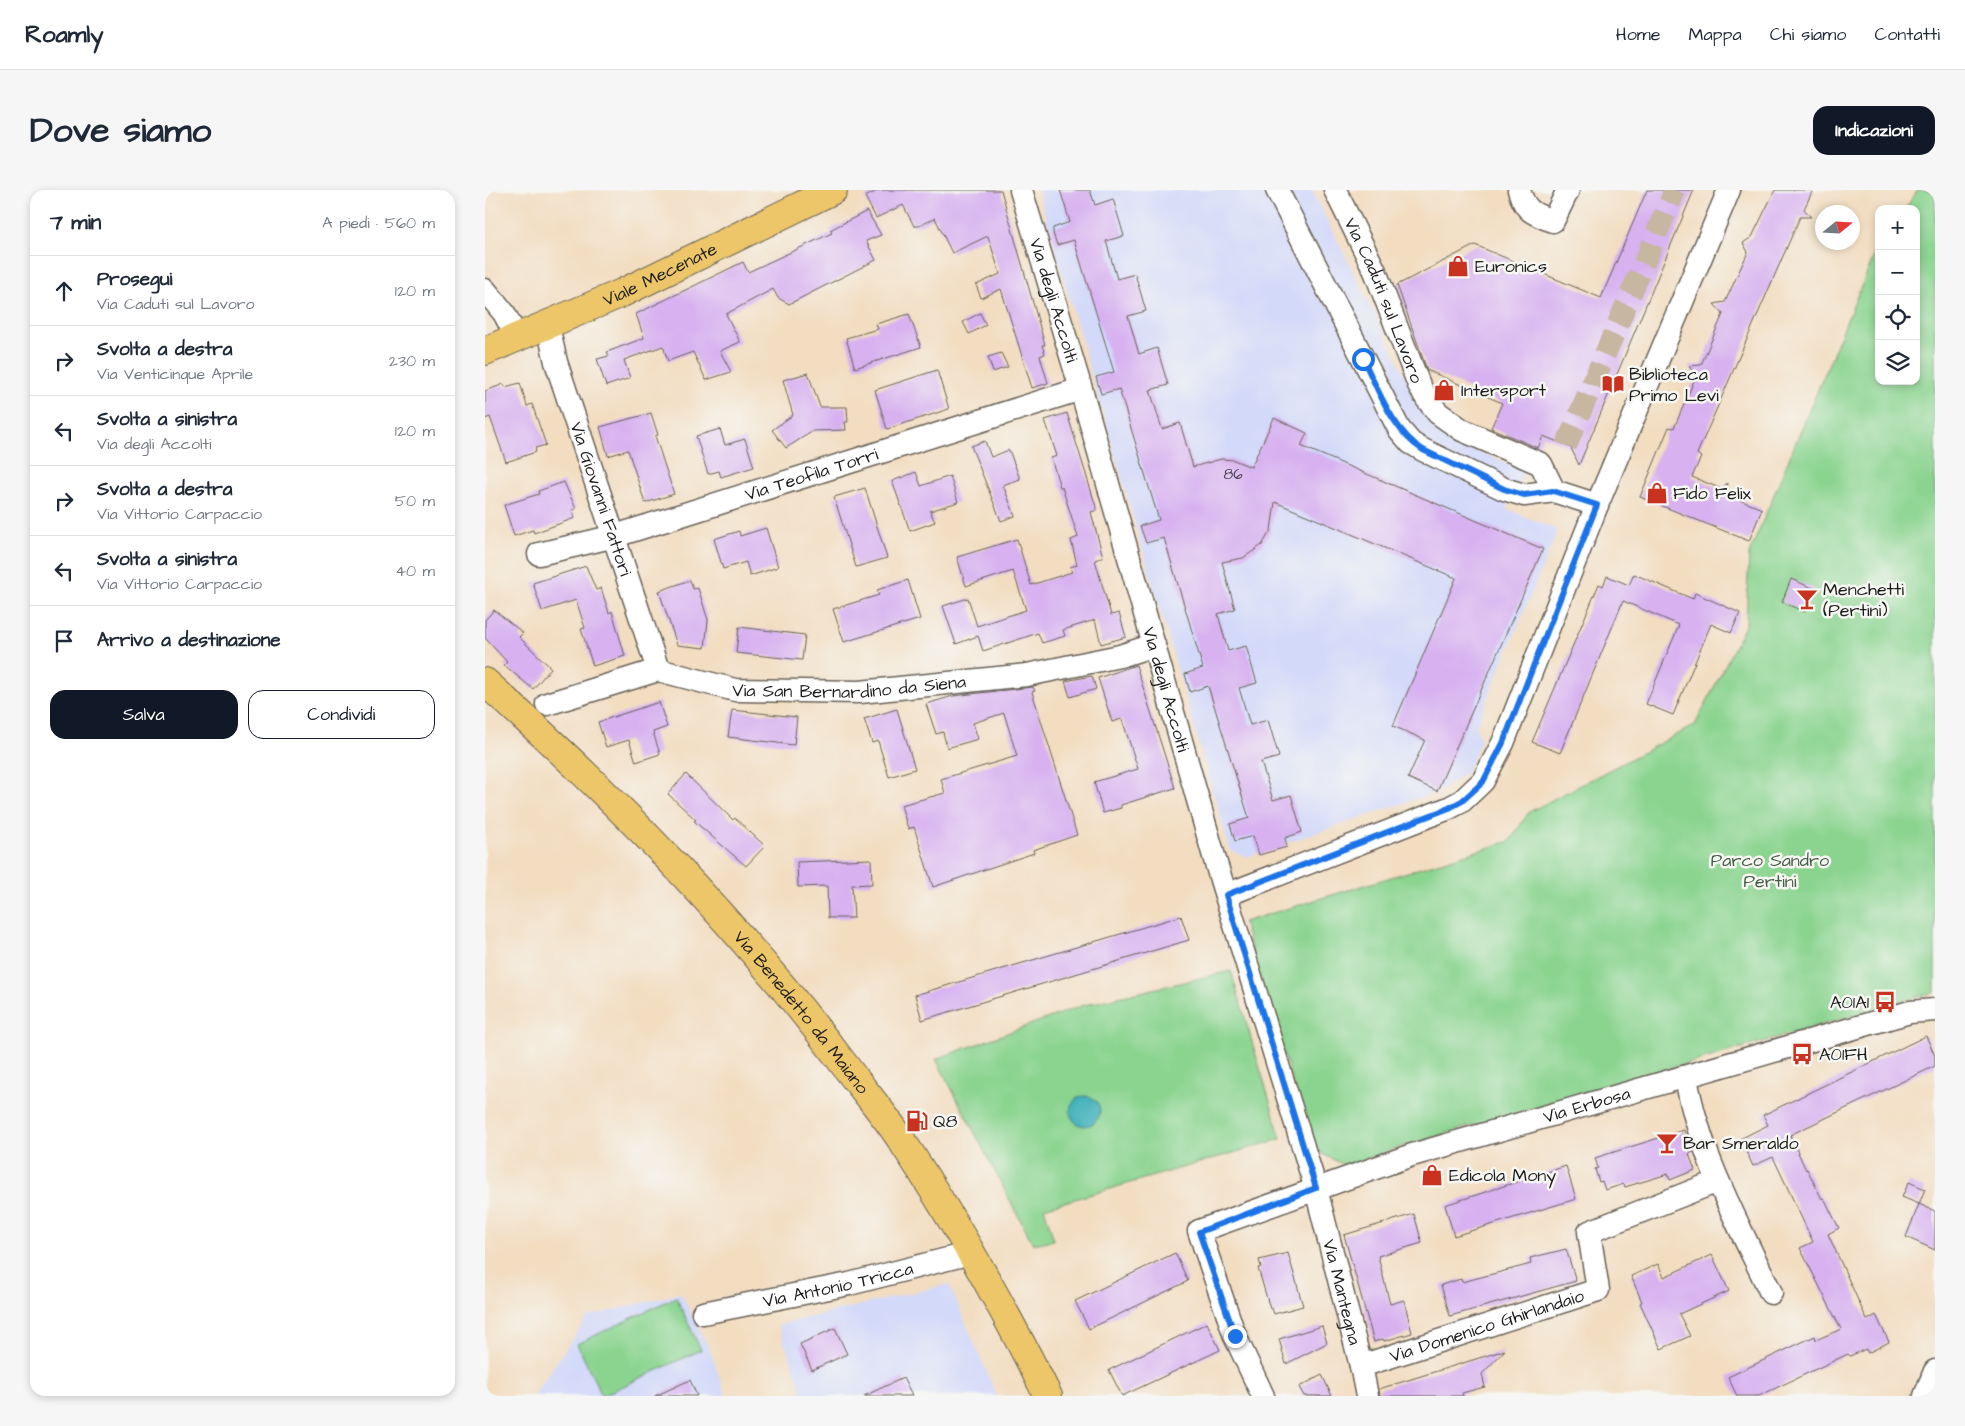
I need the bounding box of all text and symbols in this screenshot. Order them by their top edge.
text: Roamly [25,18,103,52]
text: Home [1616,22,1661,47]
text: Mappa [1689,22,1742,47]
text: Chi siamo [1770,22,1846,47]
text: Contatti [1874,22,1940,47]
text: Dove siamo [30,106,211,155]
button: Indicazioni [1813,106,1935,155]
north arrow [1815,205,1860,250]
map controls [1875,205,1920,385]
button: + [1875,205,1920,250]
text: 7 min [50,208,101,237]
text: A piedi · 560 m [322,212,435,234]
street label: Via Caduti sul Lavoro [1338,213,1430,387]
street label: Via degli Accolti [1024,235,1085,366]
street label: Viale Mecenate [599,236,721,312]
button: − [1875,250,1920,295]
shop icon: Euronics [1445,253,1471,279]
place label: Euronics [1475,254,1547,279]
text: Prosegui [97,266,172,293]
icon: ahead [50,277,78,305]
text: 120 m [395,280,435,302]
text: Via Caduti sul Lavoro [97,293,255,315]
button: locate [1875,295,1920,340]
text: Svolta a destra [97,336,232,363]
button: layers [1875,340,1920,385]
icon: right [50,347,78,375]
route start [1352,348,1375,371]
text: 230 m [389,350,435,372]
place label: Biblioteca Primo Levi [1629,362,1719,408]
text: Via Venticinque Aprile [97,363,253,385]
library icon: Biblioteca Primo Levi [1600,371,1626,397]
shop icon: Intersport [1431,377,1457,403]
place label: Intersport [1461,378,1547,403]
text: Svolta a sinistra [97,406,237,433]
icon: left [50,417,78,445]
street label: Via Giovanni Fattori [564,418,639,580]
text: 120 m [395,420,435,442]
text: Via degli Accolti [97,433,211,455]
street label: Via Teofila Torri [742,441,881,507]
house number: 86 [1223,464,1243,485]
text: Svolta a destra [97,476,232,503]
shop icon: Fido Felix [1644,480,1670,506]
place label: Fido Felix [1673,481,1752,506]
icon: right [50,487,78,515]
text: 50 m [395,490,435,512]
text: Via Vittorio Carpaccio [97,503,262,525]
text: Svolta a sinistra [97,546,237,573]
icon: left [50,557,78,585]
text: 40 m [395,560,435,582]
text: Via Vittorio Carpaccio [97,573,262,595]
place label: Menchetti (Pertini) [1823,577,1904,623]
bar icon: Menchetti (Pertini) [1794,586,1820,612]
street label: Via degli Accolti [1137,624,1196,755]
icon: arrive [50,627,78,655]
text: Arrivo a destinazione [97,627,280,654]
street label: Via San Bernardino da Siena [732,669,967,705]
button: Salva [50,690,238,739]
button: Condividi [248,690,435,739]
park label: Parco Sandro Pertini [1711,848,1829,894]
street label: Via Benedetto da Maiano [728,925,875,1099]
bus stop icon: A01A1 [1872,989,1898,1015]
place label: A01A1 [1830,990,1869,1015]
bus stop icon: A01FH [1789,1041,1815,1067]
place label: A01FH [1819,1042,1868,1067]
street label: Via Erbosa [1540,1081,1633,1129]
fuel station icon: Q8 [904,1108,930,1134]
place label: Q8 [933,1109,958,1134]
bar icon: Bar Smeraldo [1654,1130,1680,1156]
place label: Bar Smeraldo [1683,1131,1799,1156]
shop icon: Edicola Mony [1419,1162,1445,1188]
place label: Edicola Mony [1449,1163,1556,1189]
street label: Via Mantegna [1317,1237,1368,1347]
street label: Via Antonio Tricca [761,1256,916,1313]
street label: Via Domenico Ghirlandaio [1386,1283,1587,1369]
route end [1224,1325,1247,1348]

